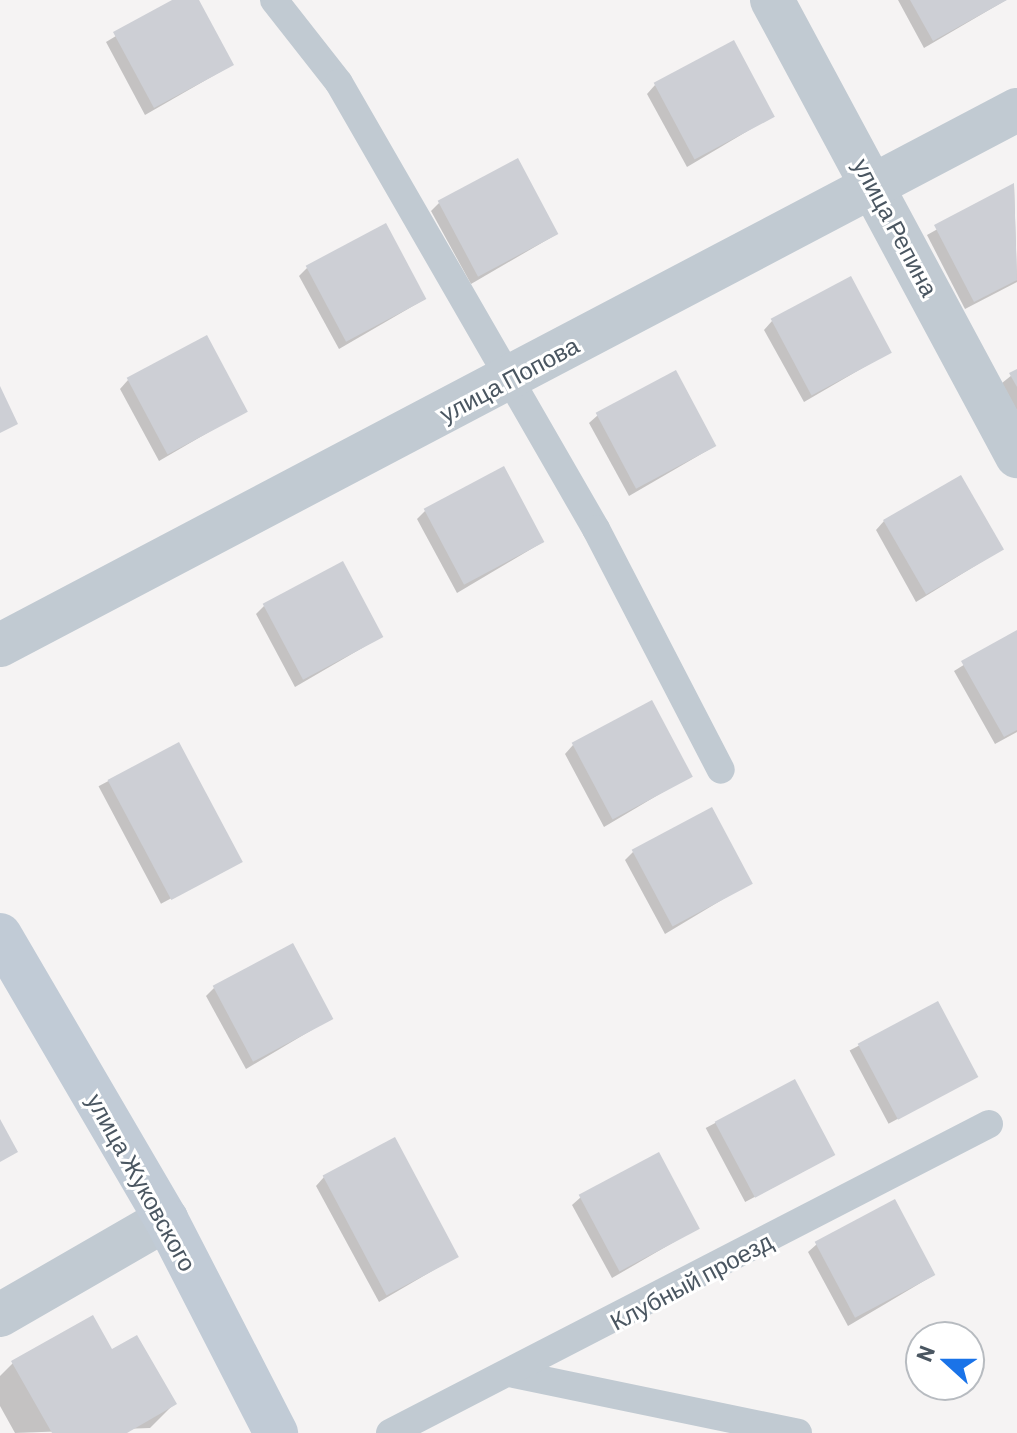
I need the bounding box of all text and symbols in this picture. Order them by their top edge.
street label: улица Репина [848,153,944,301]
street label: улица Попова [434,330,584,428]
street label: улица Жуковского [81,1088,203,1276]
street label: Клубный проезд [605,1226,777,1336]
north arrow [905,1321,985,1401]
text: N [910,1342,939,1365]

